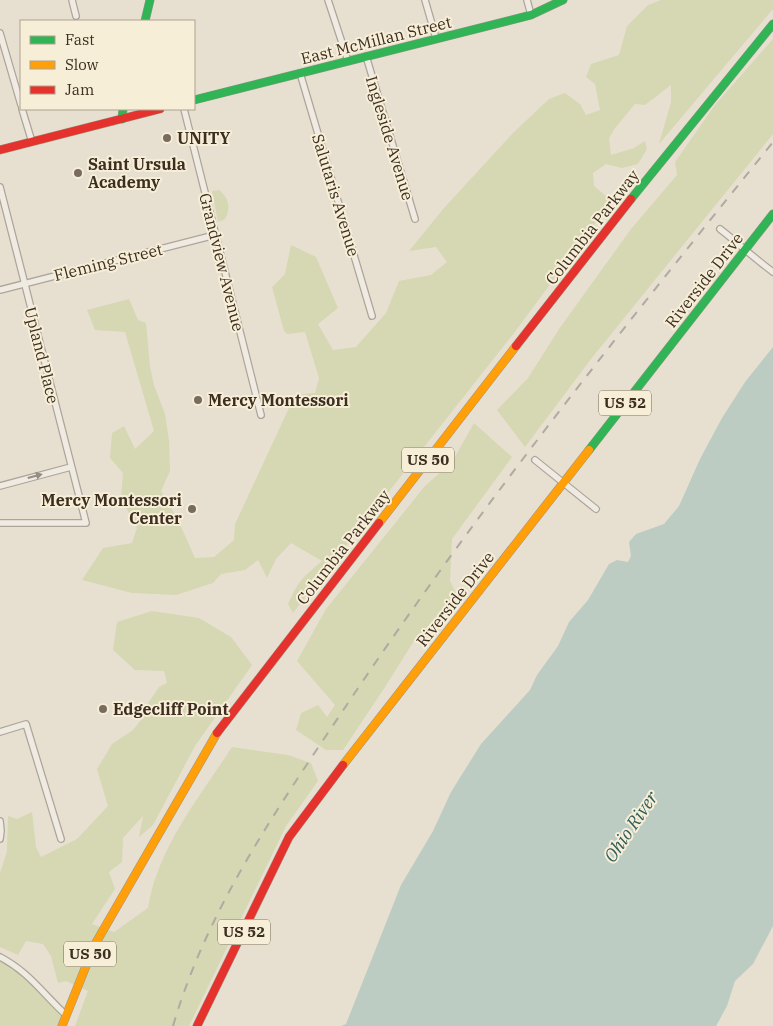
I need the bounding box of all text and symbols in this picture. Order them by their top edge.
street label: East McMillan Street [299,12,454,68]
legend [20,20,195,110]
text: Fast [65,30,95,49]
text: Slow [65,55,99,74]
street label: Ingleside Avenue [362,73,418,203]
text: Jam [65,80,94,99]
place label: UNITY [177,128,231,148]
street label: Salutaris Avenue [308,131,364,259]
marker: UNITY [161,132,173,144]
place label: Saint Ursula Academy [88,154,186,192]
street label: Columbia Parkway [541,165,643,289]
marker: Saint Ursula Academy [72,167,84,179]
street label: Grandview Avenue [195,191,249,333]
street label: Riverside Drive [661,228,747,332]
street label: Fleming Street [52,239,165,285]
street label: Upland Place [20,305,64,405]
place label: Mercy Montessori [208,390,349,410]
road number: US 52 [599,390,651,416]
marker: Mercy Montessori [192,394,204,406]
road number: US 50 [402,448,454,472]
one-way arrow [28,472,43,480]
street label: Columbia Parkway [292,485,394,609]
place label: Mercy Montessori Center [41,490,182,528]
marker: Mercy Montessori Center [186,503,198,515]
street label: Riverside Drive [412,547,498,651]
place label: Edgecliff Point [113,699,228,719]
marker: Edgecliff Point [97,703,109,715]
water label: Ohio River [598,786,663,867]
road number: US 52 [218,920,270,944]
road number: US 50 [64,942,116,966]

